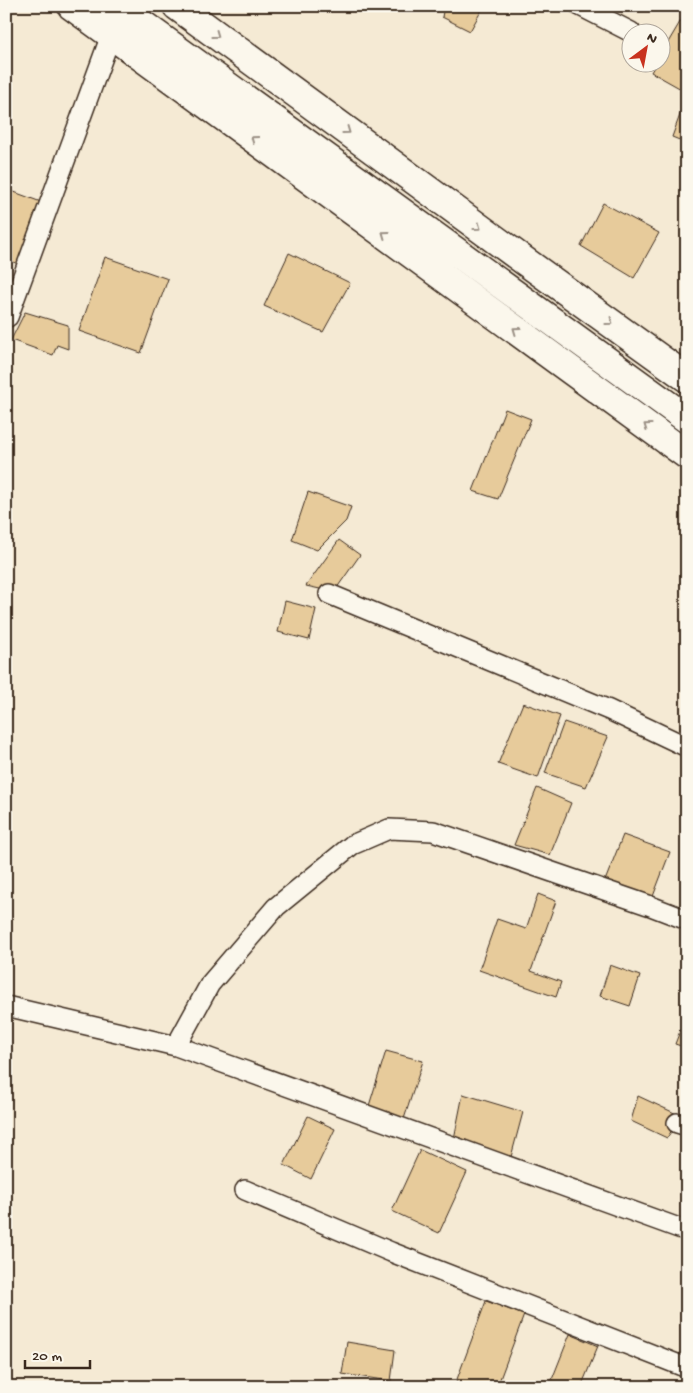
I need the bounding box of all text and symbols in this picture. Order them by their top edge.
north arrow [620,22,670,72]
one-way arrow [210,29,220,38]
text: N [643,29,660,49]
one-way arrow [341,125,351,134]
one-way arrow [251,136,260,144]
one-way arrow [472,221,482,230]
one-way arrow [381,231,391,240]
one-way arrow [604,317,613,325]
one-way arrow [512,327,522,336]
one-way arrow [643,423,653,432]
scale bar [25,1338,90,1370]
text: 20 m [32,1348,62,1366]

